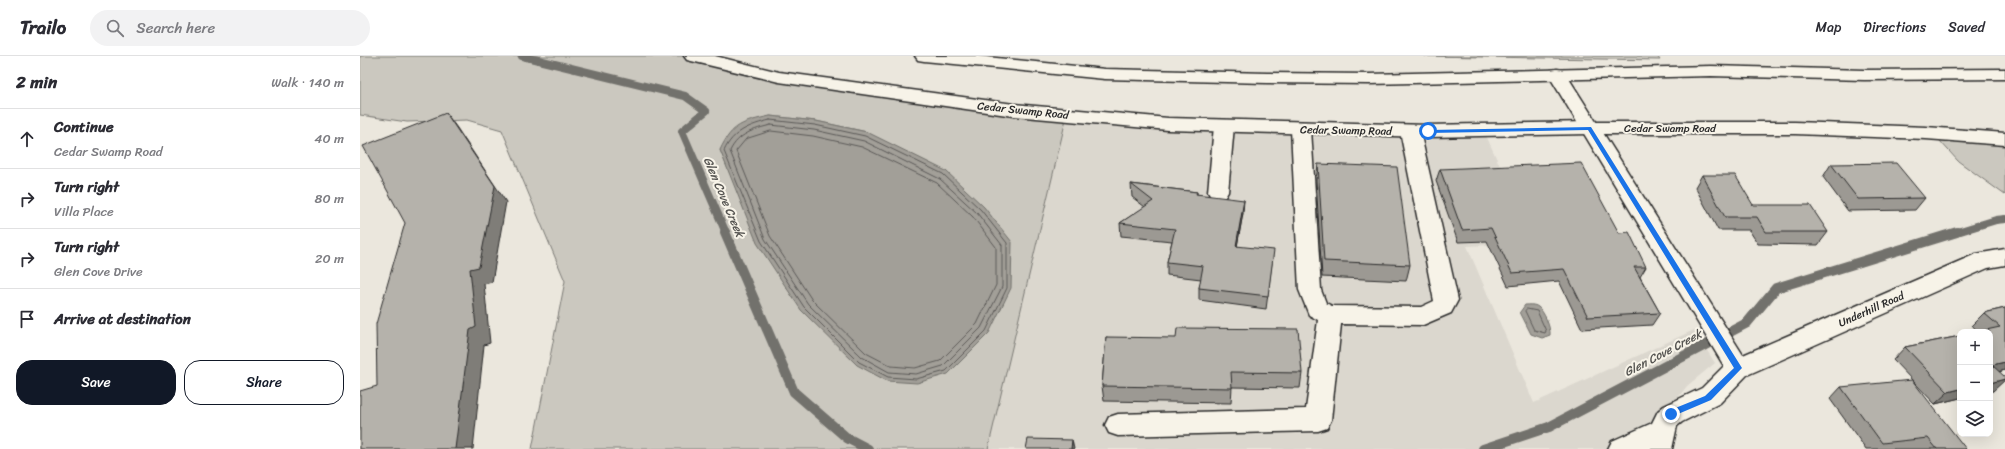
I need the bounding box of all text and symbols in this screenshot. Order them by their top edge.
search box [90,10,370,46]
text: Trailo [20,11,66,44]
text: Search here [136,15,215,41]
text: Map [1815,15,1841,40]
text: Directions [1863,15,1926,40]
text: Saved [1948,15,1985,40]
icon: search [104,17,126,39]
text: 2 min [16,67,57,97]
text: Walk · 140 m [271,71,344,94]
street label: Cedar Swamp Road [976,96,1071,125]
text: Continue [54,114,114,140]
street label: Cedar Swamp Road [1624,119,1717,138]
street label: Cedar Swamp Road [1300,120,1393,141]
route start [1419,122,1437,140]
text: 40 m [314,127,344,150]
icon: ahead [16,128,38,150]
text: Cedar Swamp Road [54,140,163,163]
water label: Glen Cove Creek [697,153,751,242]
text: Turn right [54,174,119,200]
text: 80 m [315,187,344,210]
icon: right [16,188,38,210]
text: Villa Place [54,200,114,223]
text: Turn right [54,234,119,260]
text: 20 m [315,247,344,270]
icon: right [16,248,38,270]
text: Glen Cove Drive [54,260,143,283]
street label: Underhill Road [1835,286,1908,332]
text: Arrive at destination [54,306,191,332]
icon: arrive [16,308,38,330]
water label: Glen Cove Creek [1620,322,1707,383]
map controls [1957,329,1993,437]
button: + [1957,329,1993,365]
button: Save [16,360,176,405]
button: Share [184,360,344,405]
button: − [1957,365,1993,401]
button: layers [1957,401,1993,437]
route end [1662,405,1680,423]

